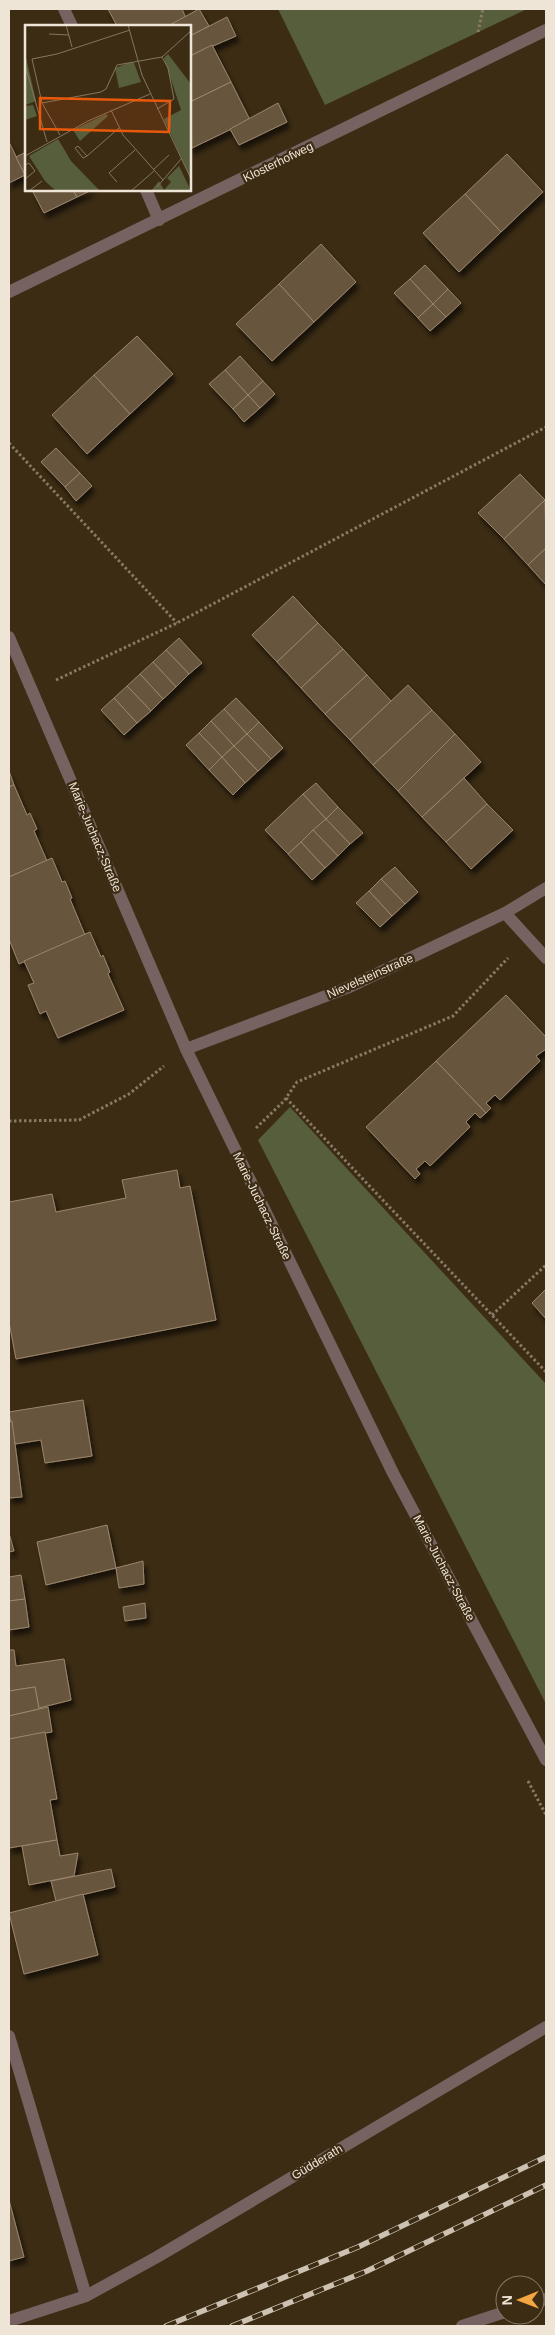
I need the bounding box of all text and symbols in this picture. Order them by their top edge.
inset map [25,25,191,191]
street label: Klosterhofweg [241,139,315,185]
street label: Marie-Juchacz-Straße [65,780,125,894]
street label: Nievelsteinstraße [325,951,415,1001]
street label: Marie-Juchacz-Straße [230,1150,294,1262]
street label: Marie-Juchacz-Straße [410,1513,478,1624]
street label: Güdderath [289,2141,345,2183]
north arrow [495,2275,545,2325]
text: N [499,2295,515,2305]

